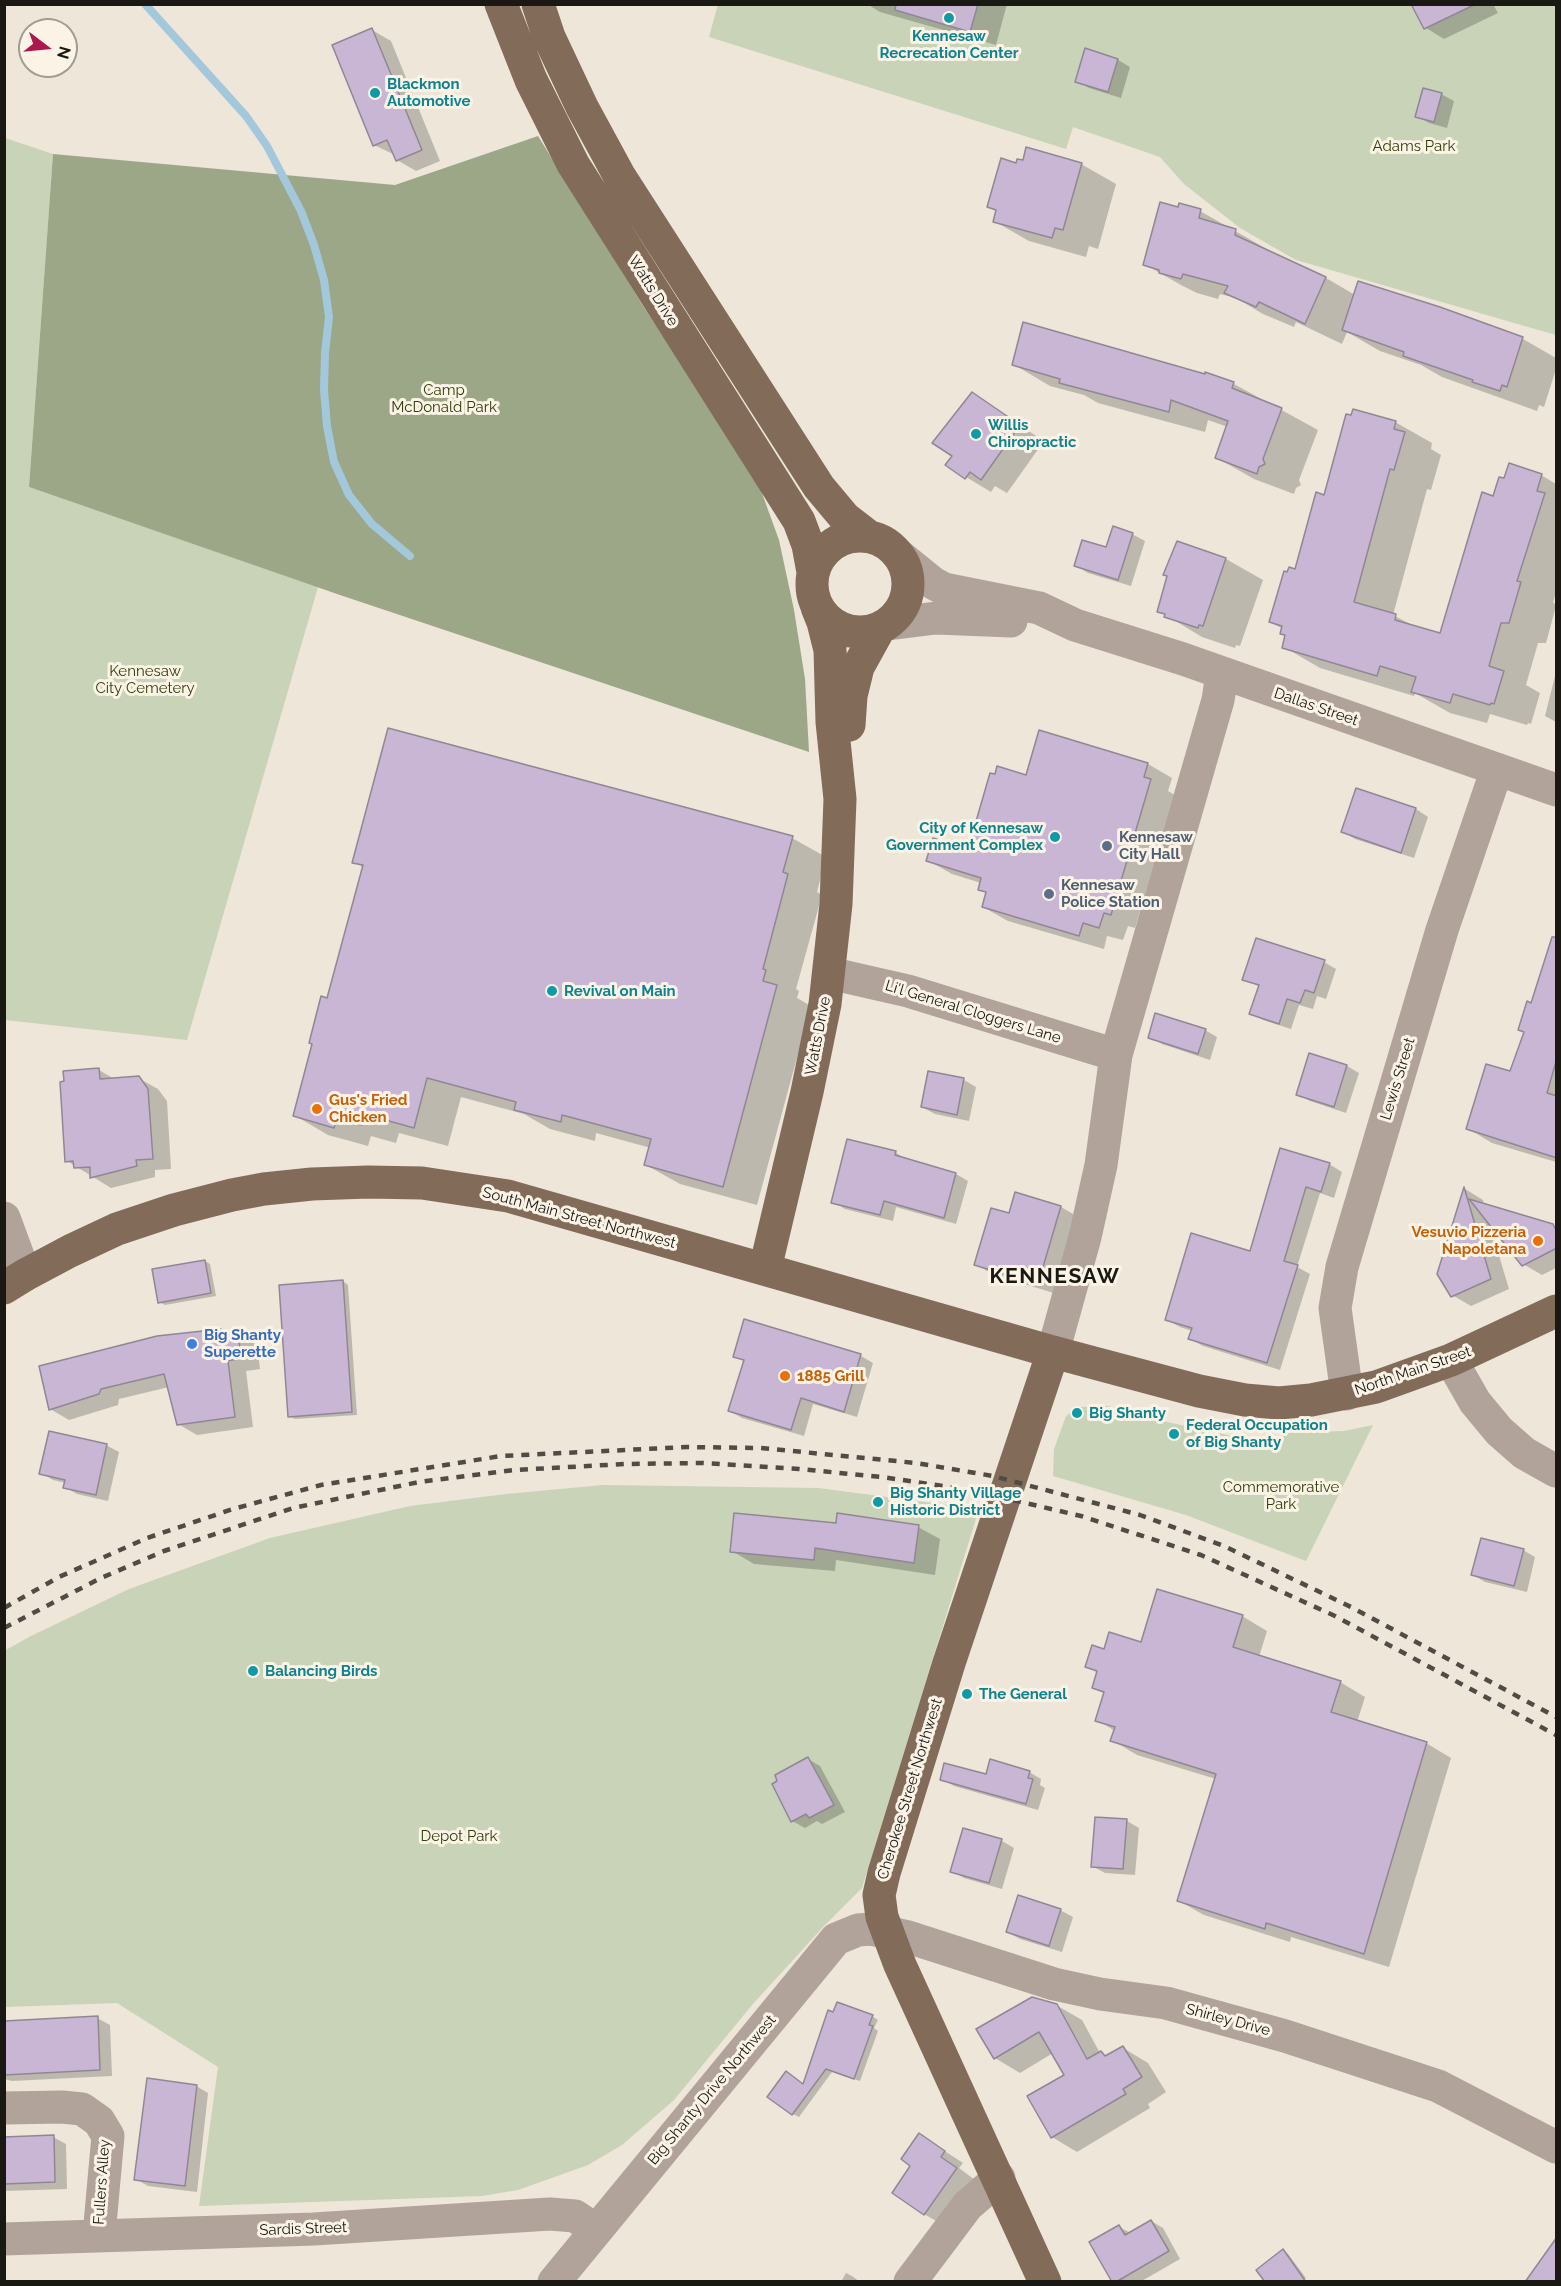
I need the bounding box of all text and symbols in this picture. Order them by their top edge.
marker: Kennesaw Recrecation Center [942,11,956,25]
north arrow [18,18,78,78]
place label: Kennesaw Recrecation Center [880,27,1018,62]
text: N [53,44,75,61]
place label: Blackmon Automotive [387,75,470,110]
marker: Blackmon Automotive [368,86,382,100]
park label: Adams Park [1373,137,1455,155]
street label: Watts Drive [624,252,682,330]
park label: Camp McDonald Park [391,381,497,416]
place label: Willis Chiropractic [988,416,1076,451]
marker: Willis Chiropractic [969,427,983,441]
park label: Kennesaw City Cemetery [95,662,195,697]
street label: Dallas Street [1272,684,1360,730]
place label: City of Kennesaw Government Complex [886,819,1043,854]
place label: Kennesaw City Hall [1119,828,1193,863]
marker: City of Kennesaw Government Complex [1048,830,1062,844]
marker: Kennesaw City Hall [1100,839,1114,853]
place label: Kennesaw Police Station [1061,876,1160,911]
marker: Kennesaw Police Station [1042,887,1056,901]
street label: Li'l General Cloggers Lane [883,977,1063,1047]
place label: Revival on Main [564,982,676,1000]
marker: Revival on Main [545,984,559,998]
street label: Watts Drive [802,995,834,1077]
street label: Lewis Street [1377,1036,1419,1122]
place label: Gus's Fried Chicken [329,1091,407,1126]
marker: Gus's Fried Chicken [310,1102,324,1116]
street label: South Main Street Northwest [480,1184,678,1252]
place label: Vesuvio Pizzeria Napoletana [1411,1223,1526,1258]
marker: Vesuvio Pizzeria Napoletana [1531,1234,1545,1248]
district label: KENNESAW [990,1264,1120,1290]
place label: Big Shanty Superette [204,1326,281,1361]
marker: Big Shanty Superette [185,1337,199,1351]
street label: North Main Street [1352,1343,1474,1399]
place label: 1885 Grill [797,1367,864,1385]
marker: 1885 Grill [778,1369,792,1383]
place label: Big Shanty [1089,1404,1166,1422]
marker: Big Shanty [1070,1406,1084,1420]
place label: Federal Occupation of Big Shanty [1186,1416,1328,1451]
marker: Federal Occupation of Big Shanty [1167,1427,1181,1441]
park label: Commemorative Park [1223,1478,1339,1513]
place label: Big Shanty Village Historic District [890,1484,1021,1519]
marker: Big Shanty Village Historic District [871,1495,885,1509]
place label: Balancing Birds [265,1662,378,1680]
marker: Balancing Birds [246,1664,260,1678]
place label: The General [979,1685,1067,1703]
marker: The General [960,1687,974,1701]
street label: Cherokee Street Northwest [874,1696,946,1882]
park label: Depot Park [420,1827,498,1845]
street label: Shirley Drive [1184,2000,1272,2040]
street label: Big Shanty Drive Northwest [644,2011,780,2169]
street label: Fullers Alley [90,2139,114,2225]
street label: Sardis Street [259,2218,347,2240]

